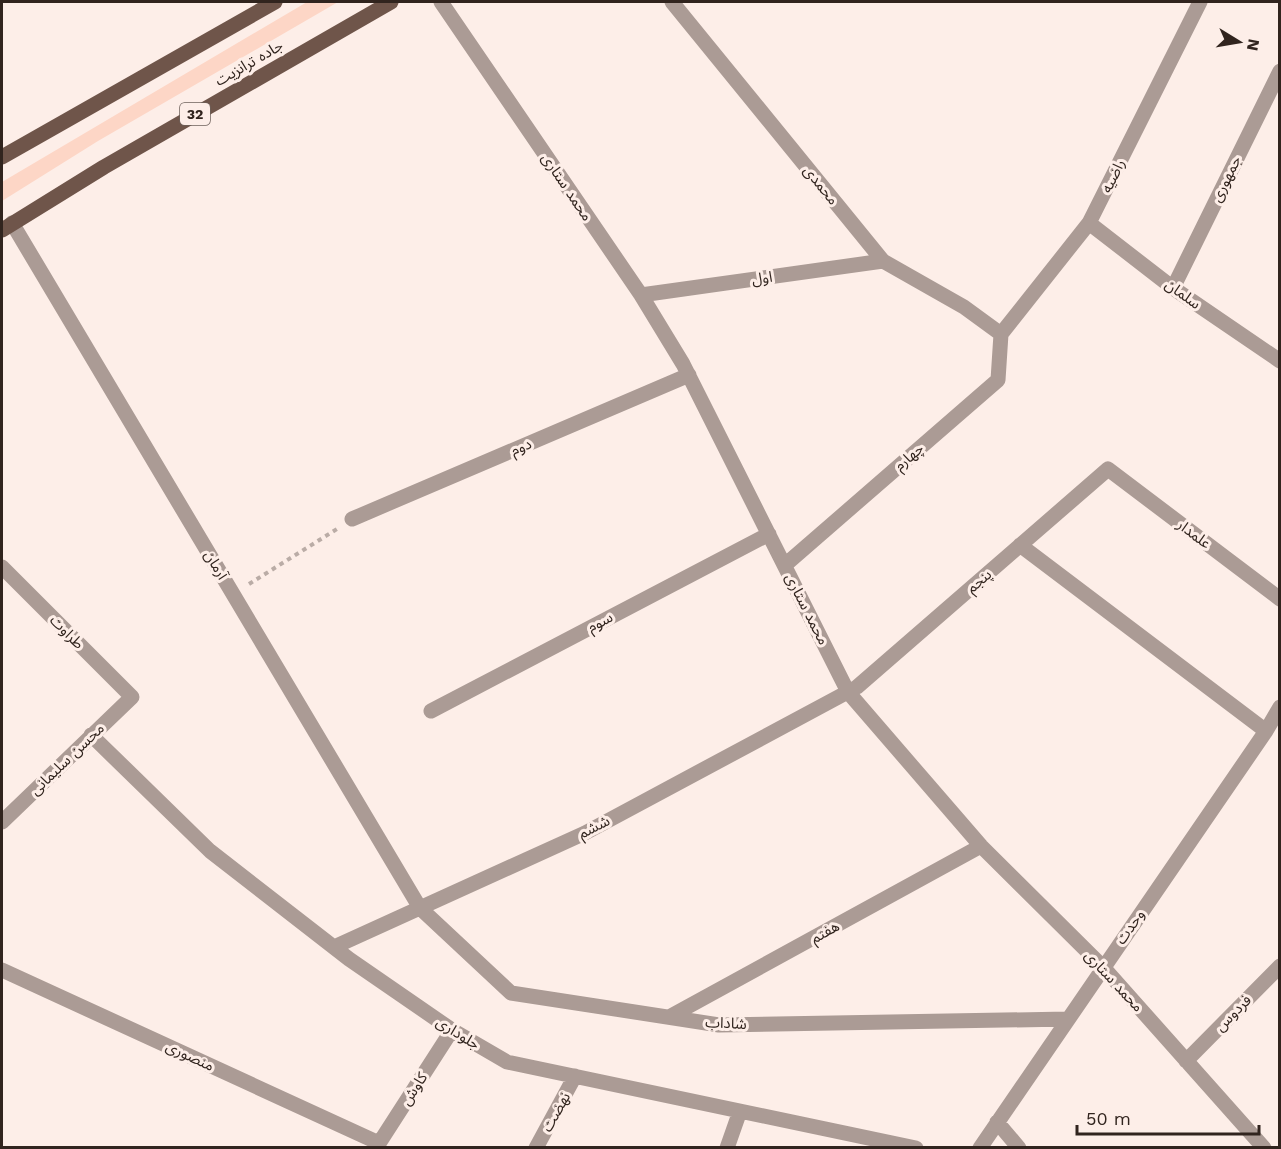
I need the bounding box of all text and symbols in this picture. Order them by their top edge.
north arrow [1209,12,1269,72]
street label: جاده ترانزیت [212,36,286,90]
text: N [1243,37,1264,52]
road number: 32 [180,103,210,125]
street label: محمد ستاری [538,150,596,224]
street label: جمهوری [1207,153,1245,205]
street label: راضیه [1097,156,1129,196]
street label: محمدی [800,162,842,208]
street label: اول [750,268,774,288]
street label: سلمان [1162,275,1204,313]
street label: دوم [508,435,535,461]
street label: چهارم [891,439,929,476]
street label: علمدار [1173,515,1215,553]
street label: آرمان [200,547,232,583]
street label: پنجم [963,565,997,598]
street label: محمد ستاری [781,570,833,648]
street label: سوم [584,608,617,638]
street label: طراوت [46,611,88,653]
street label: محسن سلیمانی [26,719,108,799]
street label: ششم [575,811,614,844]
street label: وحدت [1112,906,1148,948]
street label: هفتم [807,917,843,949]
street label: محمد ستاری [1081,946,1147,1016]
street label: فردوس [1211,991,1255,1035]
street label: جلوداری [433,1013,483,1053]
street label: شاداب [705,1013,748,1033]
street label: منصوری [163,1037,217,1075]
street label: کاوش [397,1069,432,1109]
street label: نهضت [538,1089,574,1135]
scale bar [1077,1098,1258,1136]
text: 50 m [1086,1108,1131,1129]

